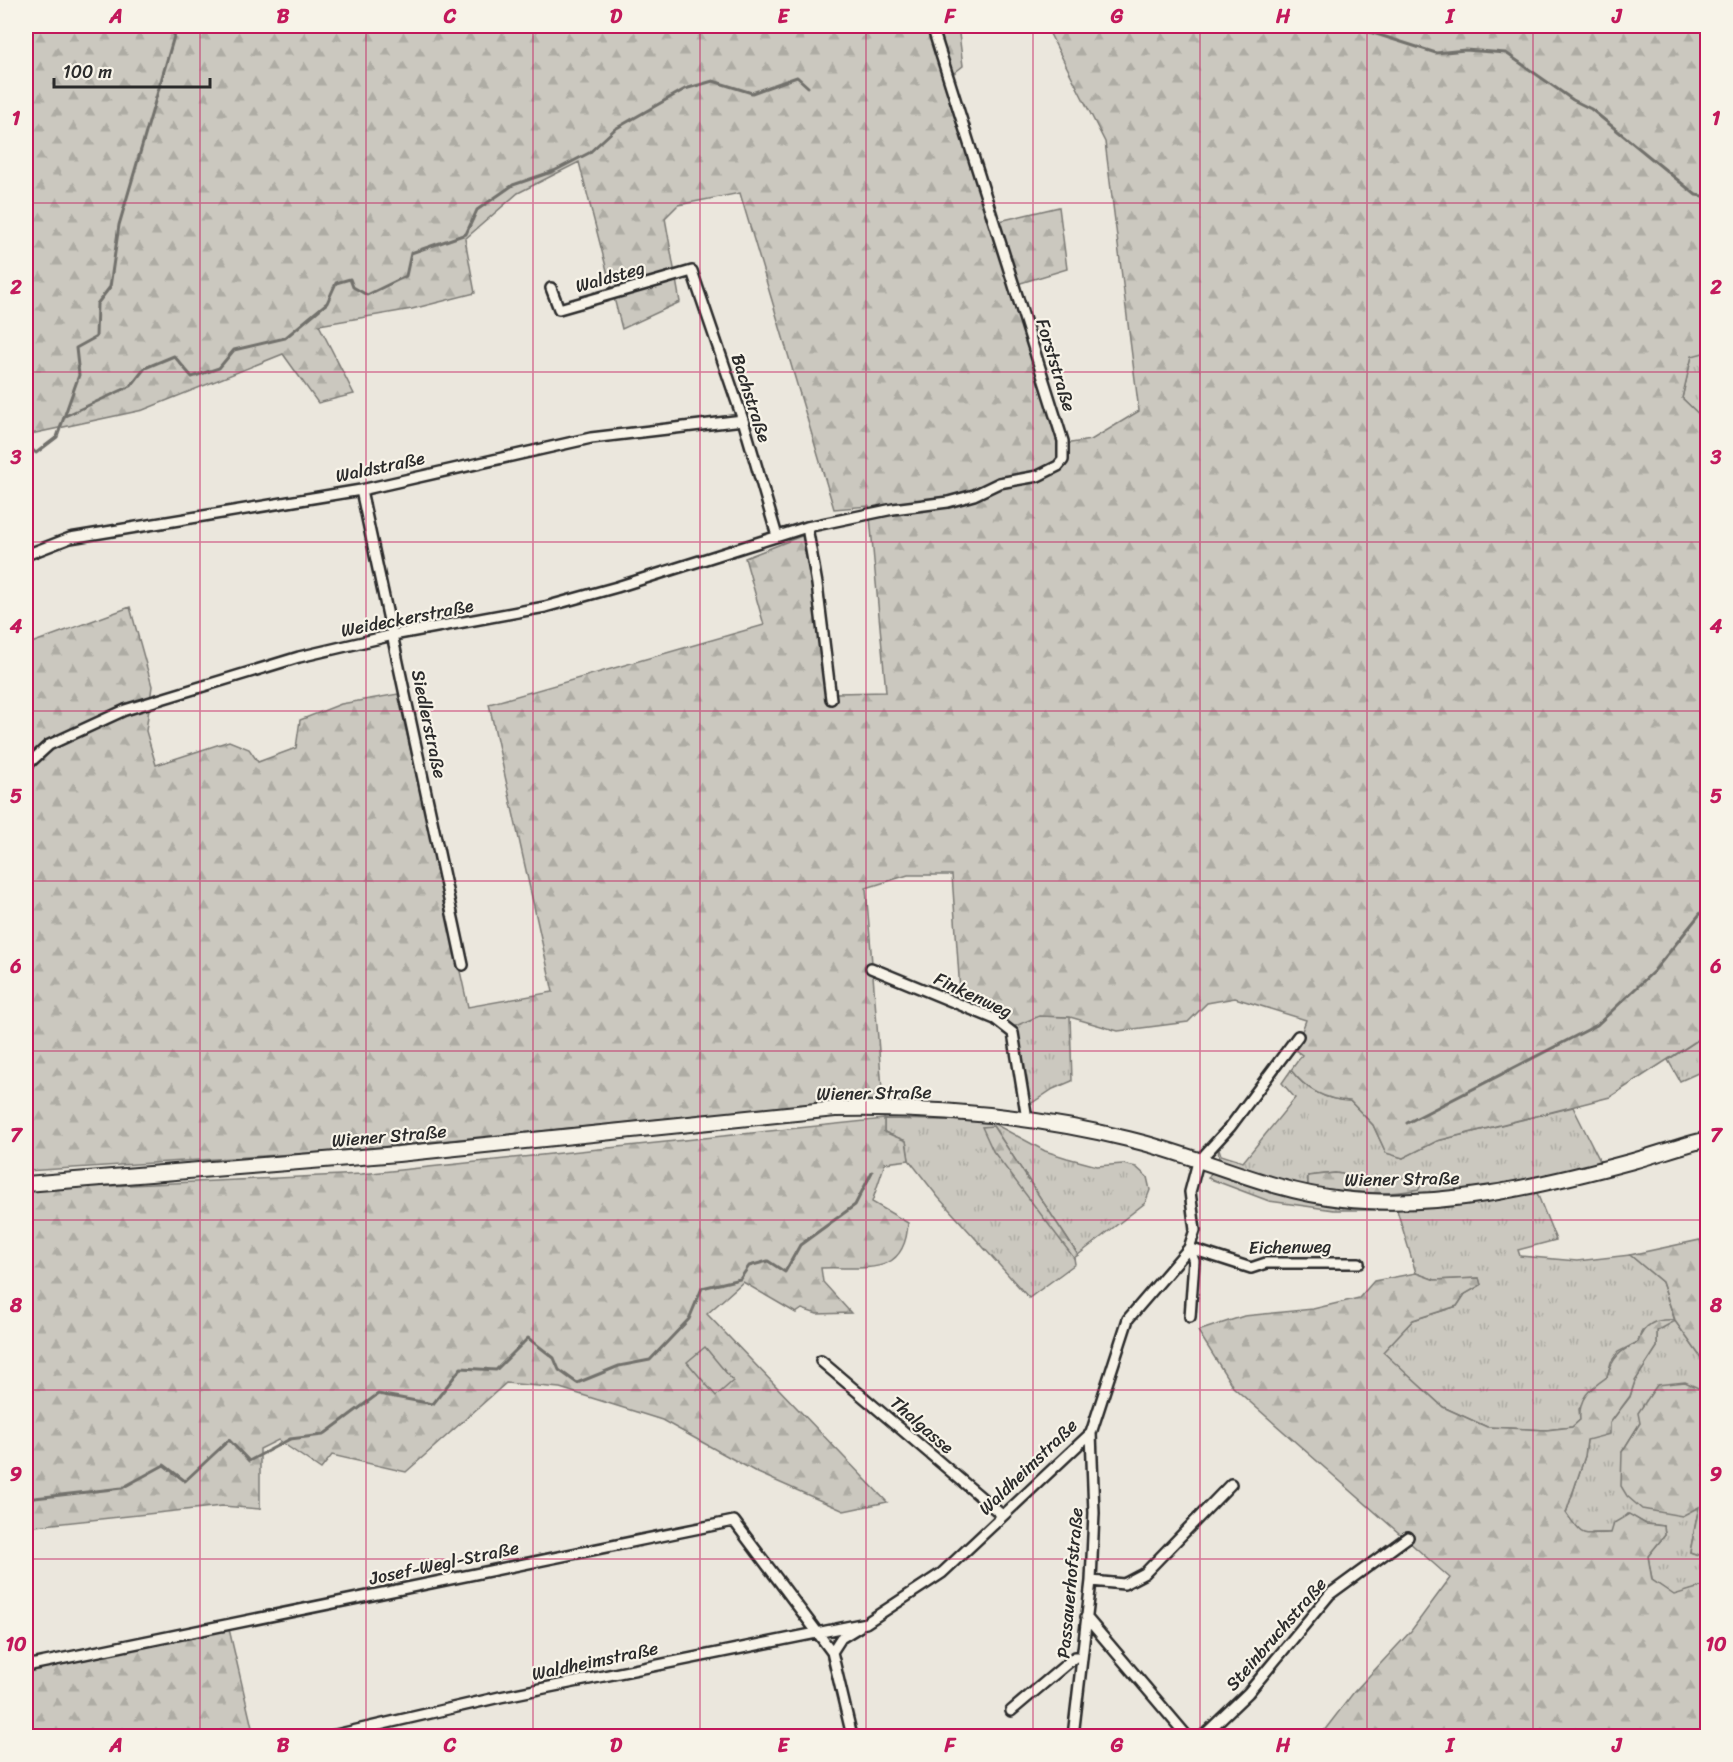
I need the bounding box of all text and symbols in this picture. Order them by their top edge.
text: A [108,0,123,34]
text: B [277,0,290,34]
text: C [443,0,457,34]
text: D [610,0,623,34]
text: E [777,0,790,34]
text: F [944,0,957,34]
text: G [1110,0,1124,34]
text: H [1275,0,1291,34]
text: I [1445,0,1456,34]
text: J [1611,0,1623,34]
scale bar [54,51,210,89]
text: 100 m [63,56,112,88]
text: 1 [12,101,21,136]
text: 1 [1712,101,1721,136]
street label: Waldsteg [571,252,649,302]
text: 2 [9,270,22,305]
text: 2 [1709,270,1722,305]
street label: Forststraße [1027,314,1085,416]
street label: Bachstraße [722,350,780,447]
text: 3 [10,440,22,475]
text: 3 [1710,440,1722,475]
street label: Waldstraße [333,442,428,492]
street label: Weideckerstraße [338,589,476,647]
text: 4 [9,609,23,644]
text: 4 [1709,609,1723,644]
street label: Siedlerstraße [402,667,456,781]
text: 5 [10,779,22,814]
text: 5 [1710,779,1722,814]
text: 6 [9,949,22,984]
text: 6 [1709,949,1722,984]
street label: Finkenweg [928,963,1018,1027]
street label: Wiener Straße [816,1076,932,1110]
street label: Wiener Straße [330,1115,448,1157]
text: 7 [10,1118,23,1153]
text: 7 [1710,1118,1723,1153]
street label: Wiener Straße [1344,1162,1460,1196]
street label: Eichenweg [1248,1230,1332,1264]
text: 8 [9,1288,23,1323]
text: 8 [1709,1288,1723,1323]
street label: Thalgasse [882,1388,962,1463]
street label: Waldheimstraße [971,1411,1085,1523]
text: 9 [10,1457,22,1492]
text: 9 [1710,1457,1722,1492]
street label: Passauerhofstraße [1047,1506,1093,1660]
street label: Josef-Wegl-Straße [365,1532,522,1595]
street label: Steinbruchstraße [1217,1570,1335,1698]
text: 10 [5,1627,27,1662]
text: 10 [1705,1627,1727,1662]
street label: Waldheimstraße [529,1632,661,1690]
text: A [108,1728,123,1762]
text: B [277,1728,290,1762]
text: C [443,1728,457,1762]
text: D [610,1728,623,1762]
text: E [777,1728,790,1762]
text: F [944,1728,957,1762]
text: G [1110,1728,1124,1762]
text: H [1275,1728,1291,1762]
text: I [1445,1728,1456,1762]
text: J [1611,1728,1623,1762]

